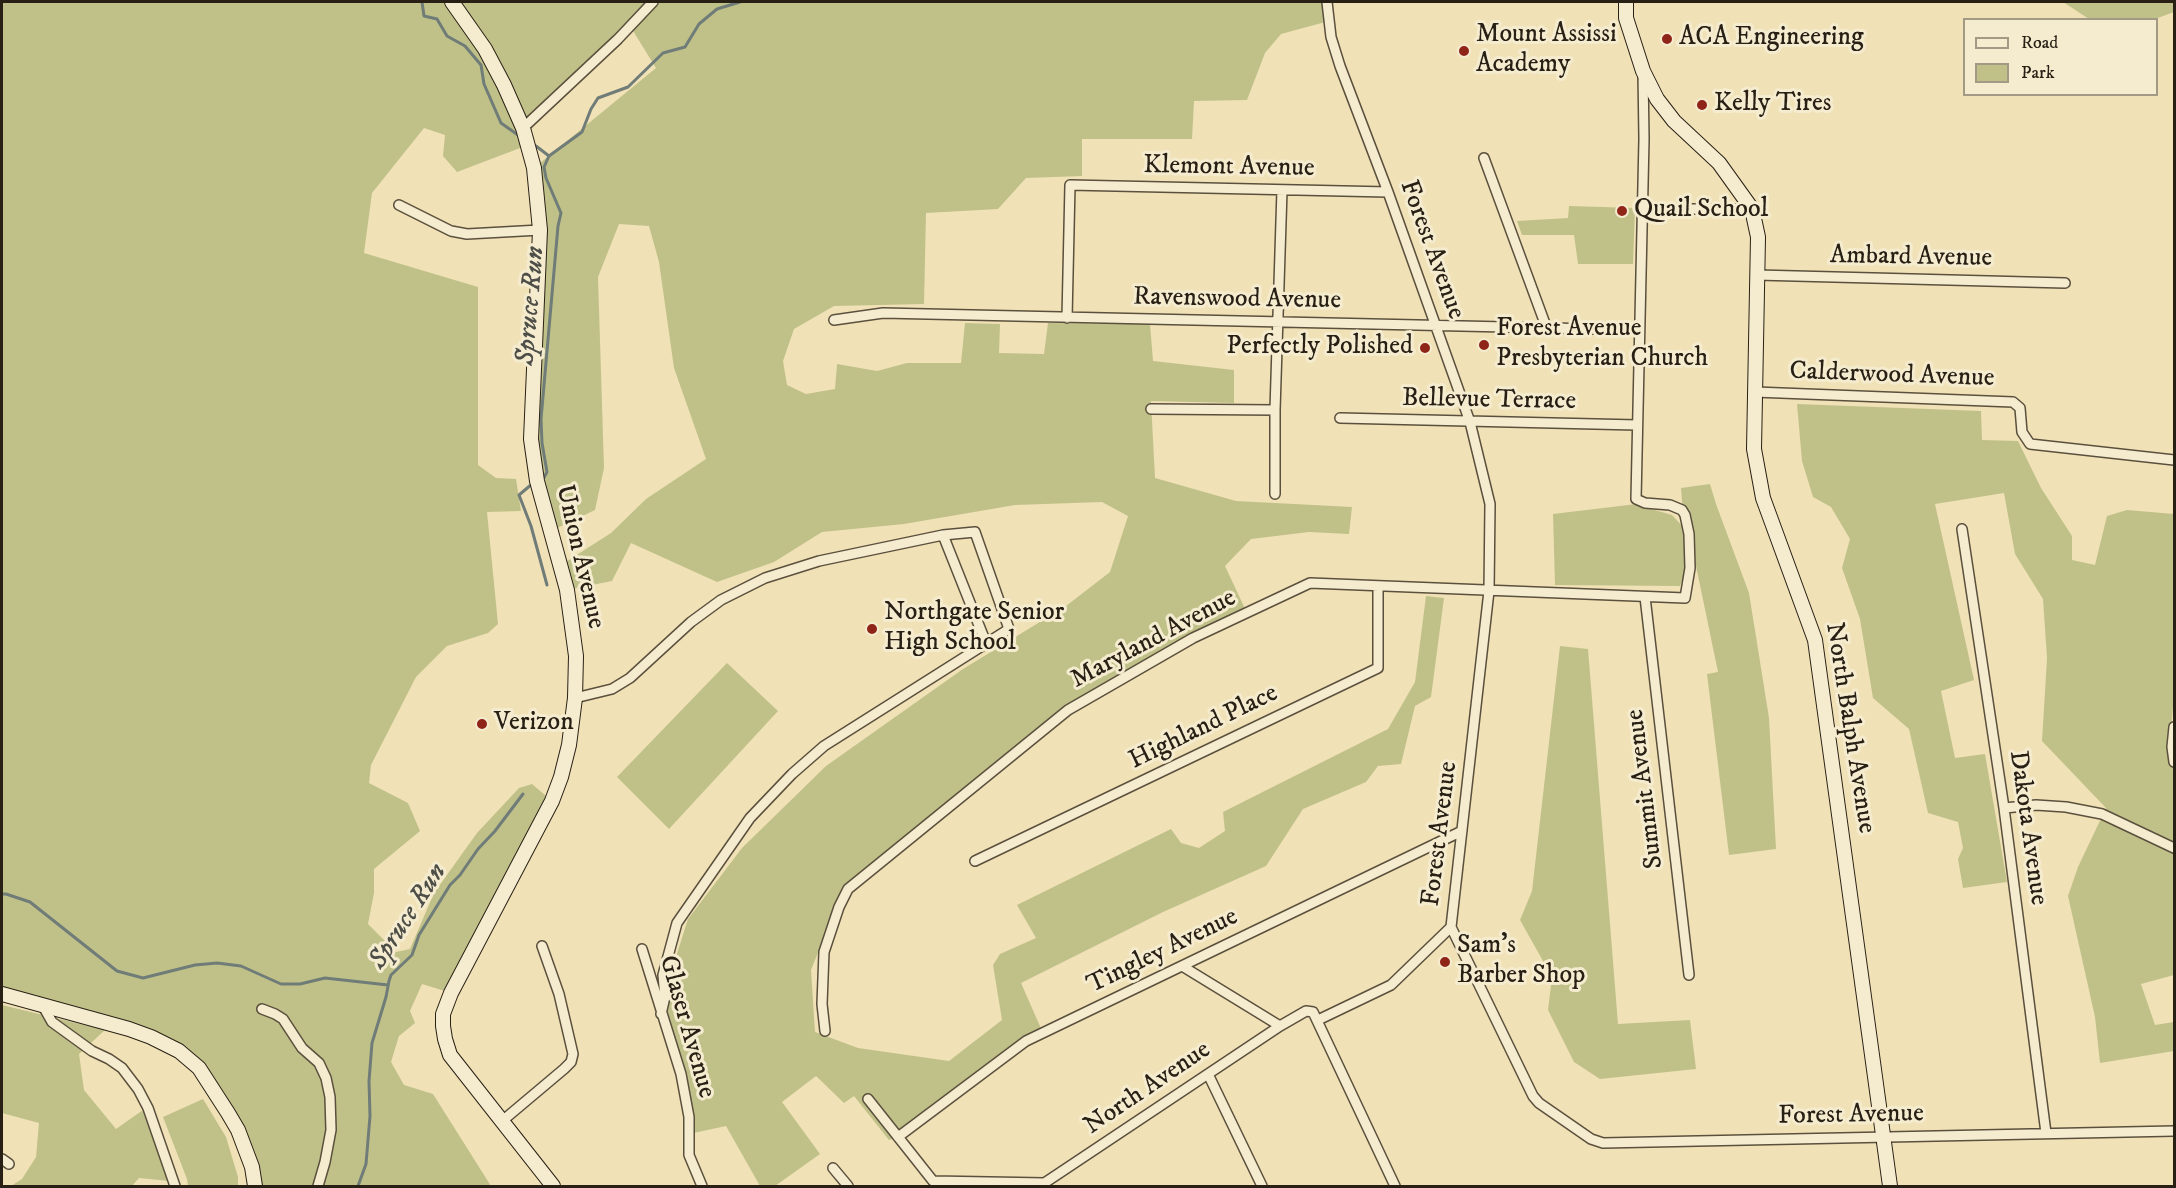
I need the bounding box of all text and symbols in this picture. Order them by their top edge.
legend [1963,18,2158,96]
place label: Mount Assissi Academy [1476,20,1617,82]
place label: ACA Engineering [1679,23,1864,55]
marker: ACA Engineering [1660,32,1674,46]
text: Road [2021,32,2058,54]
marker: Mount Assissi Academy [1457,44,1471,58]
text: Park [2021,62,2055,84]
place label: Kelly Tires [1714,89,1831,121]
marker: Kelly Tires [1695,98,1709,112]
street label: Klemont Avenue [1143,151,1315,185]
street label: Forest Avenue [1391,176,1471,324]
place label: Quail School [1634,195,1768,227]
marker: Quail School [1615,204,1629,218]
street label: Ambard Avenue [1830,241,1992,275]
water label: Spruce Run [511,245,553,367]
street label: Ravenswood Avenue [1133,283,1341,317]
place label: Forest Avenue Presbyterian Church [1496,314,1708,376]
place label: Perfectly Polished [1226,332,1413,364]
marker: Forest Avenue Presbyterian Church [1477,338,1491,352]
marker: Perfectly Polished [1418,341,1432,355]
street label: Calderwood Avenue [1789,357,1995,395]
street label: Bellevue Terrace [1402,384,1576,418]
street label: Union Avenue [547,482,611,632]
street label: Maryland Avenue [1066,583,1242,697]
place label: Northgate Senior High School [884,598,1064,660]
street label: North Balph Avenue [1817,620,1881,836]
marker: Northgate Senior High School [865,622,879,636]
street label: Highland Place [1125,679,1283,777]
street label: Summit Avenue [1621,707,1671,871]
place label: Verizon [494,708,574,740]
marker: Verizon [475,717,489,731]
street label: Dakota Avenue [2001,749,2053,907]
street label: Forest Avenue [1417,760,1465,908]
water label: Spruce Run [363,858,455,976]
street label: Tingley Avenue [1083,902,1243,1002]
place label: Sam's Barber Shop [1457,931,1585,993]
street label: Glaser Avenue [651,952,721,1102]
marker: Sam's Barber Shop [1438,955,1452,969]
street label: North Avenue [1079,1035,1217,1143]
street label: Forest Avenue [1778,1099,1924,1133]

